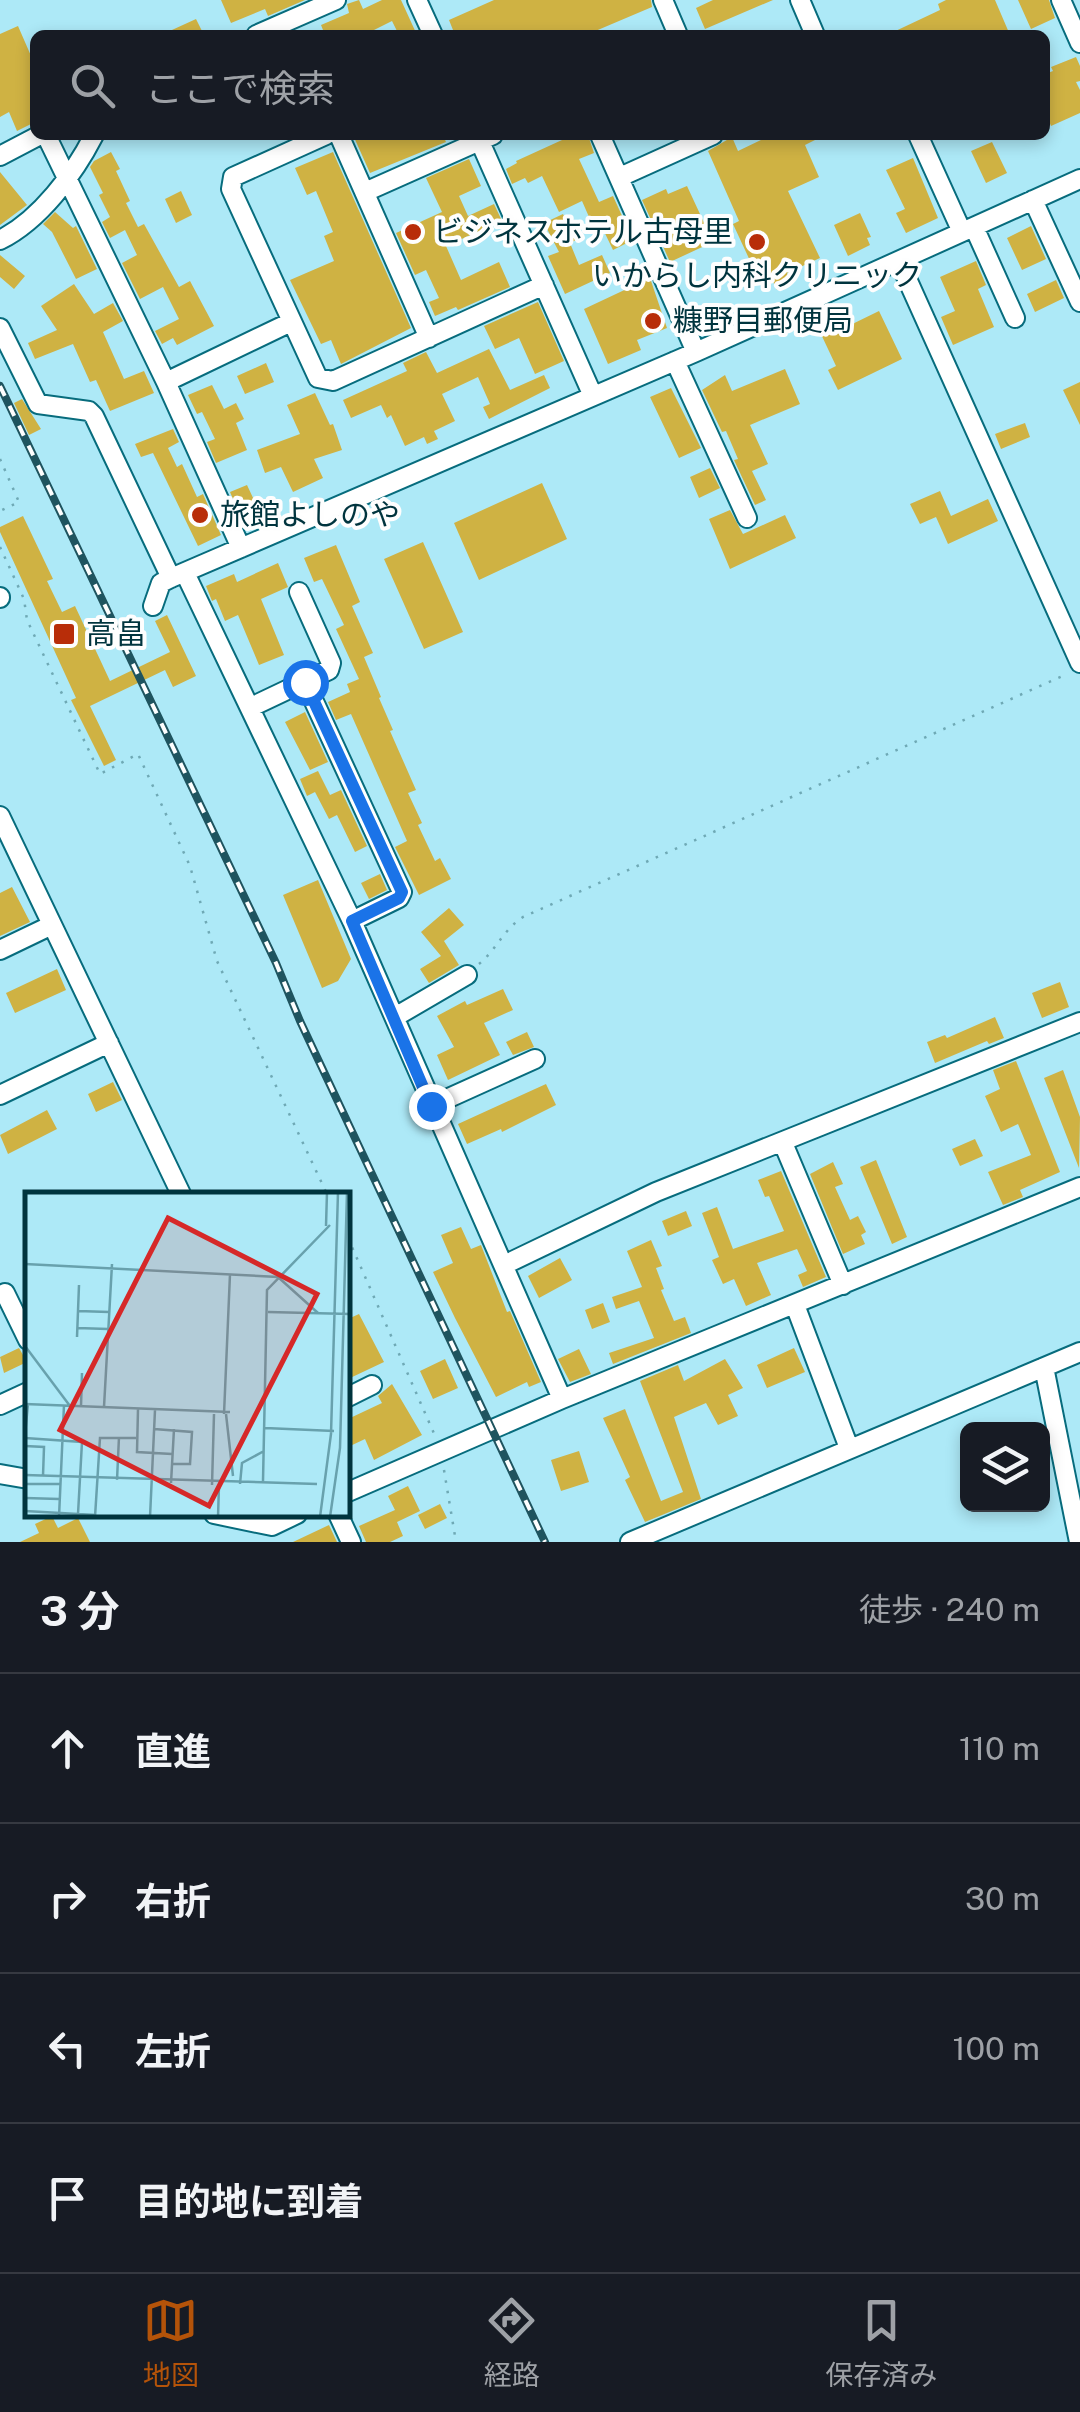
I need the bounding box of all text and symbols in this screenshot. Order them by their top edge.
search box [30,30,1050,140]
icon: search [65,58,120,113]
text: ここで検索 [145,66,335,111]
place label: ビジネスホテル古母里 [433,213,733,249]
marker: ビジネスホテル古母里 [402,221,424,243]
marker: いからし内科クリニック [746,231,768,253]
place label: いからし内科クリニック [592,257,922,293]
place label: 糠野目郵便局 [673,302,853,338]
marker: 糠野目郵便局 [642,310,664,332]
place label: 旅館よしのや [220,496,400,532]
marker: 旅館よしのや [189,504,211,526]
place label: 高畠 [86,615,146,651]
marker: 高畠 [51,621,77,647]
route start [283,660,329,706]
route end [409,1084,455,1130]
inset map [25,1192,350,1517]
map controls [960,1422,1050,1512]
button: layers [960,1422,1050,1512]
text: 3 分 [40,1586,119,1635]
text: 徒歩 · 240 m [859,1591,1040,1628]
icon: ahead [40,1721,95,1776]
text: 直進 [135,1729,211,1774]
text: 110 m [959,1730,1040,1767]
icon: right [40,1871,95,1926]
text: 右折 [135,1879,211,1924]
text: 30 m [965,1880,1040,1917]
icon: left [40,2021,95,2076]
text: 左折 [135,2029,211,2074]
text: 100 m [953,2030,1040,2067]
icon: arrive [40,2171,95,2226]
text: 目的地に到着 [135,2179,363,2224]
tab: 地図 [143,2293,199,2393]
tab: 経路 [484,2293,540,2393]
tab: 保存済み [825,2293,937,2393]

